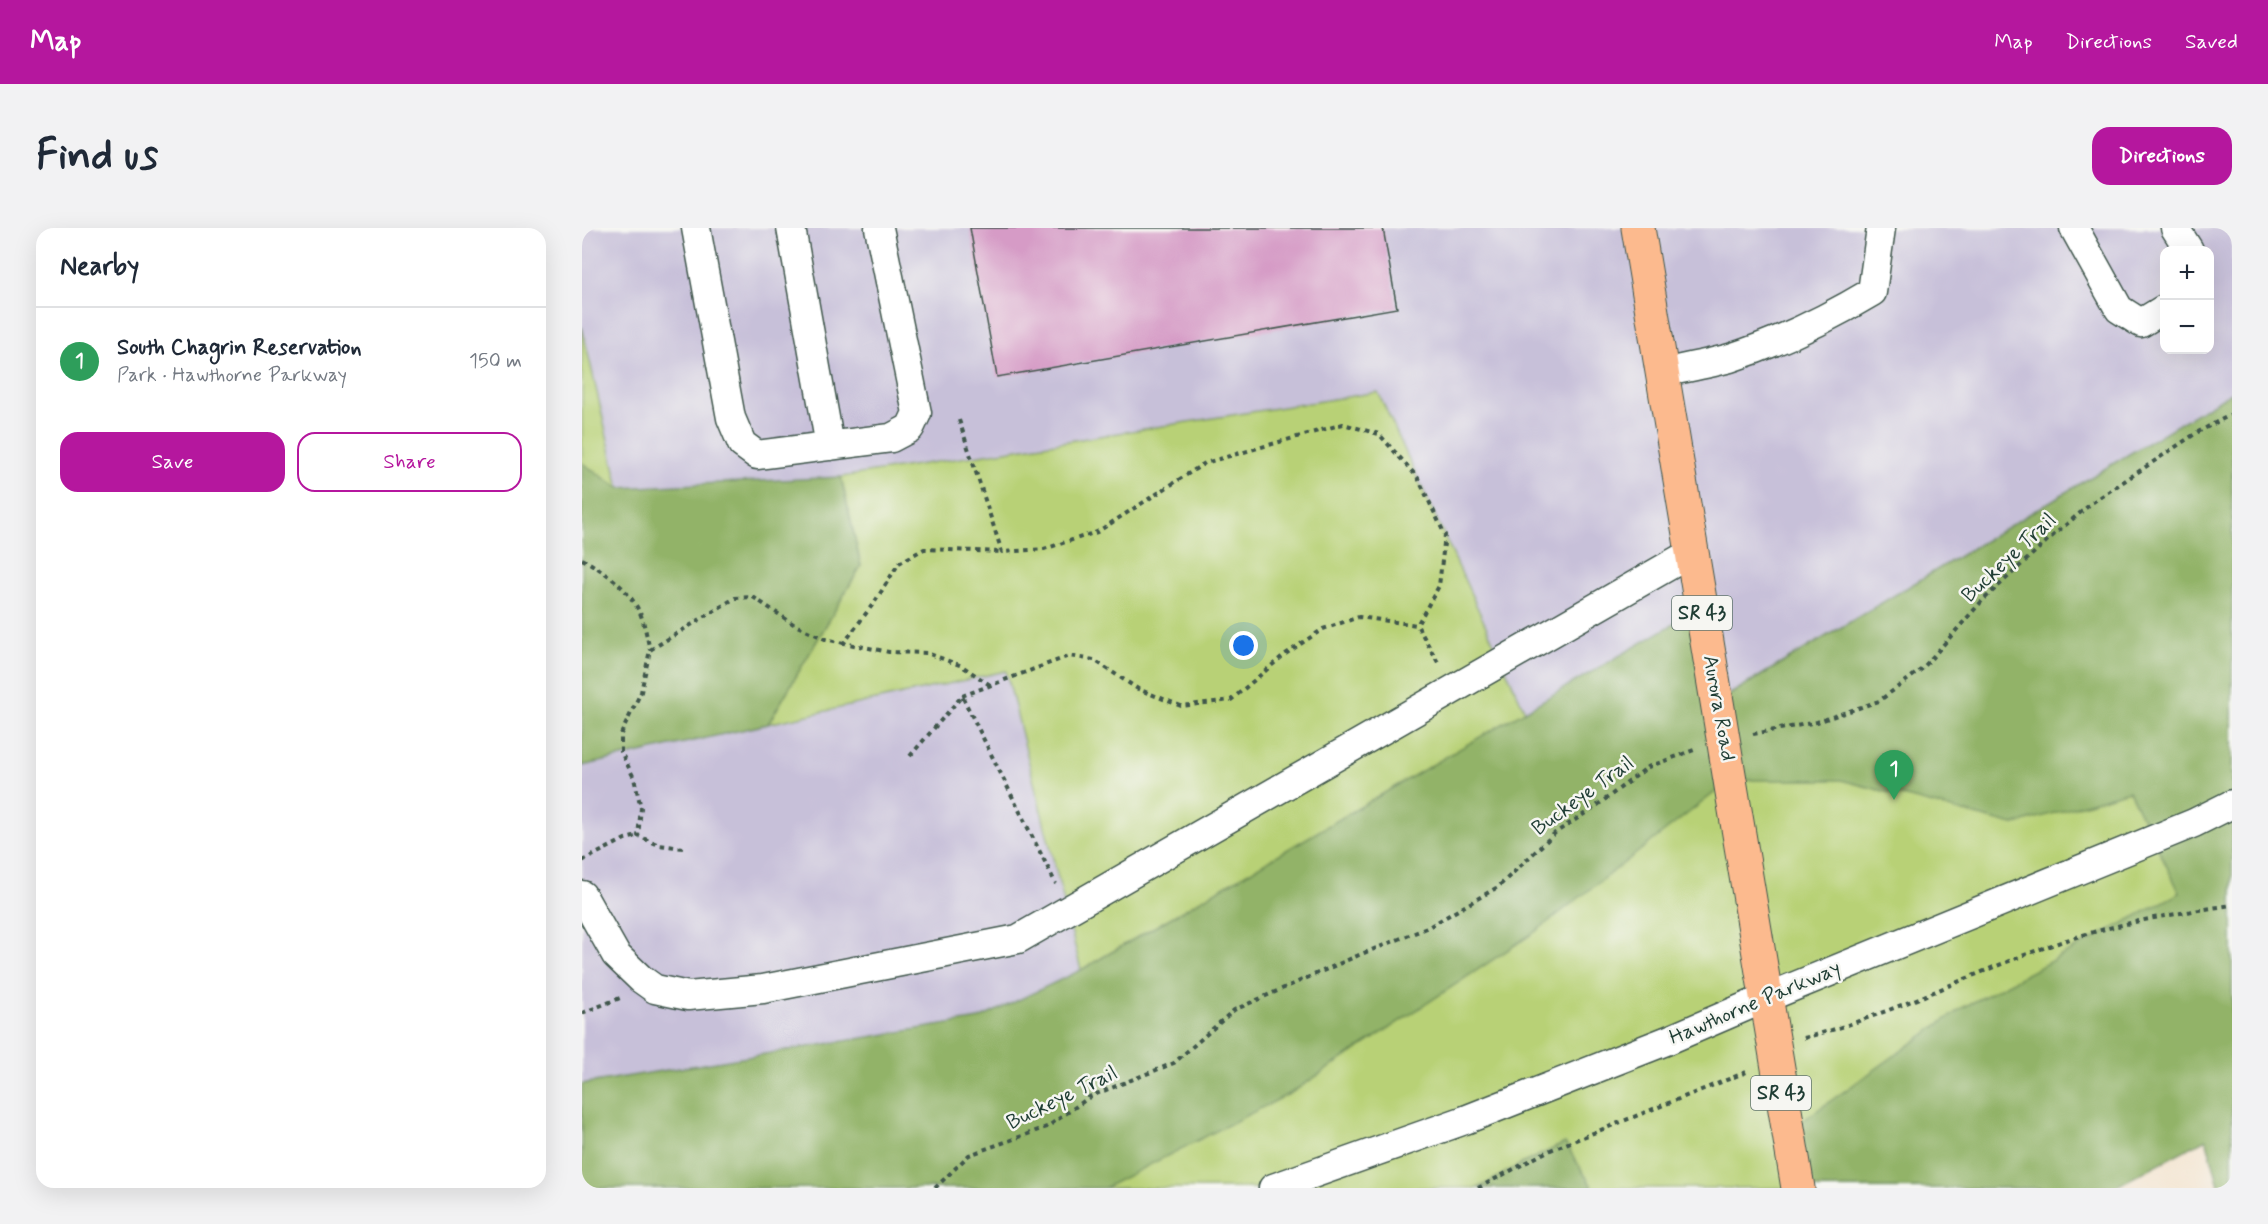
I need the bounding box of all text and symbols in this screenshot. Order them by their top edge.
text: Map [30,24,81,61]
text: Map [1994,28,2033,56]
text: Directions [2066,28,2152,56]
text: Saved [2185,28,2238,56]
button: Directions [2092,127,2232,185]
text: Find us [36,129,158,184]
map controls [2160,246,2214,354]
button: + [2160,246,2214,300]
text: Nearby [60,250,139,284]
button: − [2160,300,2214,354]
text: South Chagrin Reservation [117,334,361,362]
text: 1 [75,348,84,375]
text: 150 m [469,348,522,375]
text: Park · Hawthorne Parkway [117,362,347,389]
button: Save [60,432,285,492]
button: Share [297,432,522,492]
street label: Buckeye Trail [1956,507,2062,609]
road number: SR 43 [1672,596,1732,630]
your location [1229,631,1258,660]
street label: Aurora Road [1696,653,1742,763]
street label: Buckeye Trail [1526,749,1640,843]
pin: 1 [1874,750,1914,800]
street label: Hawthorne Parkway [1665,954,1845,1052]
street label: Buckeye Trail [1002,1059,1122,1137]
road number: SR 43 [1751,1076,1811,1110]

